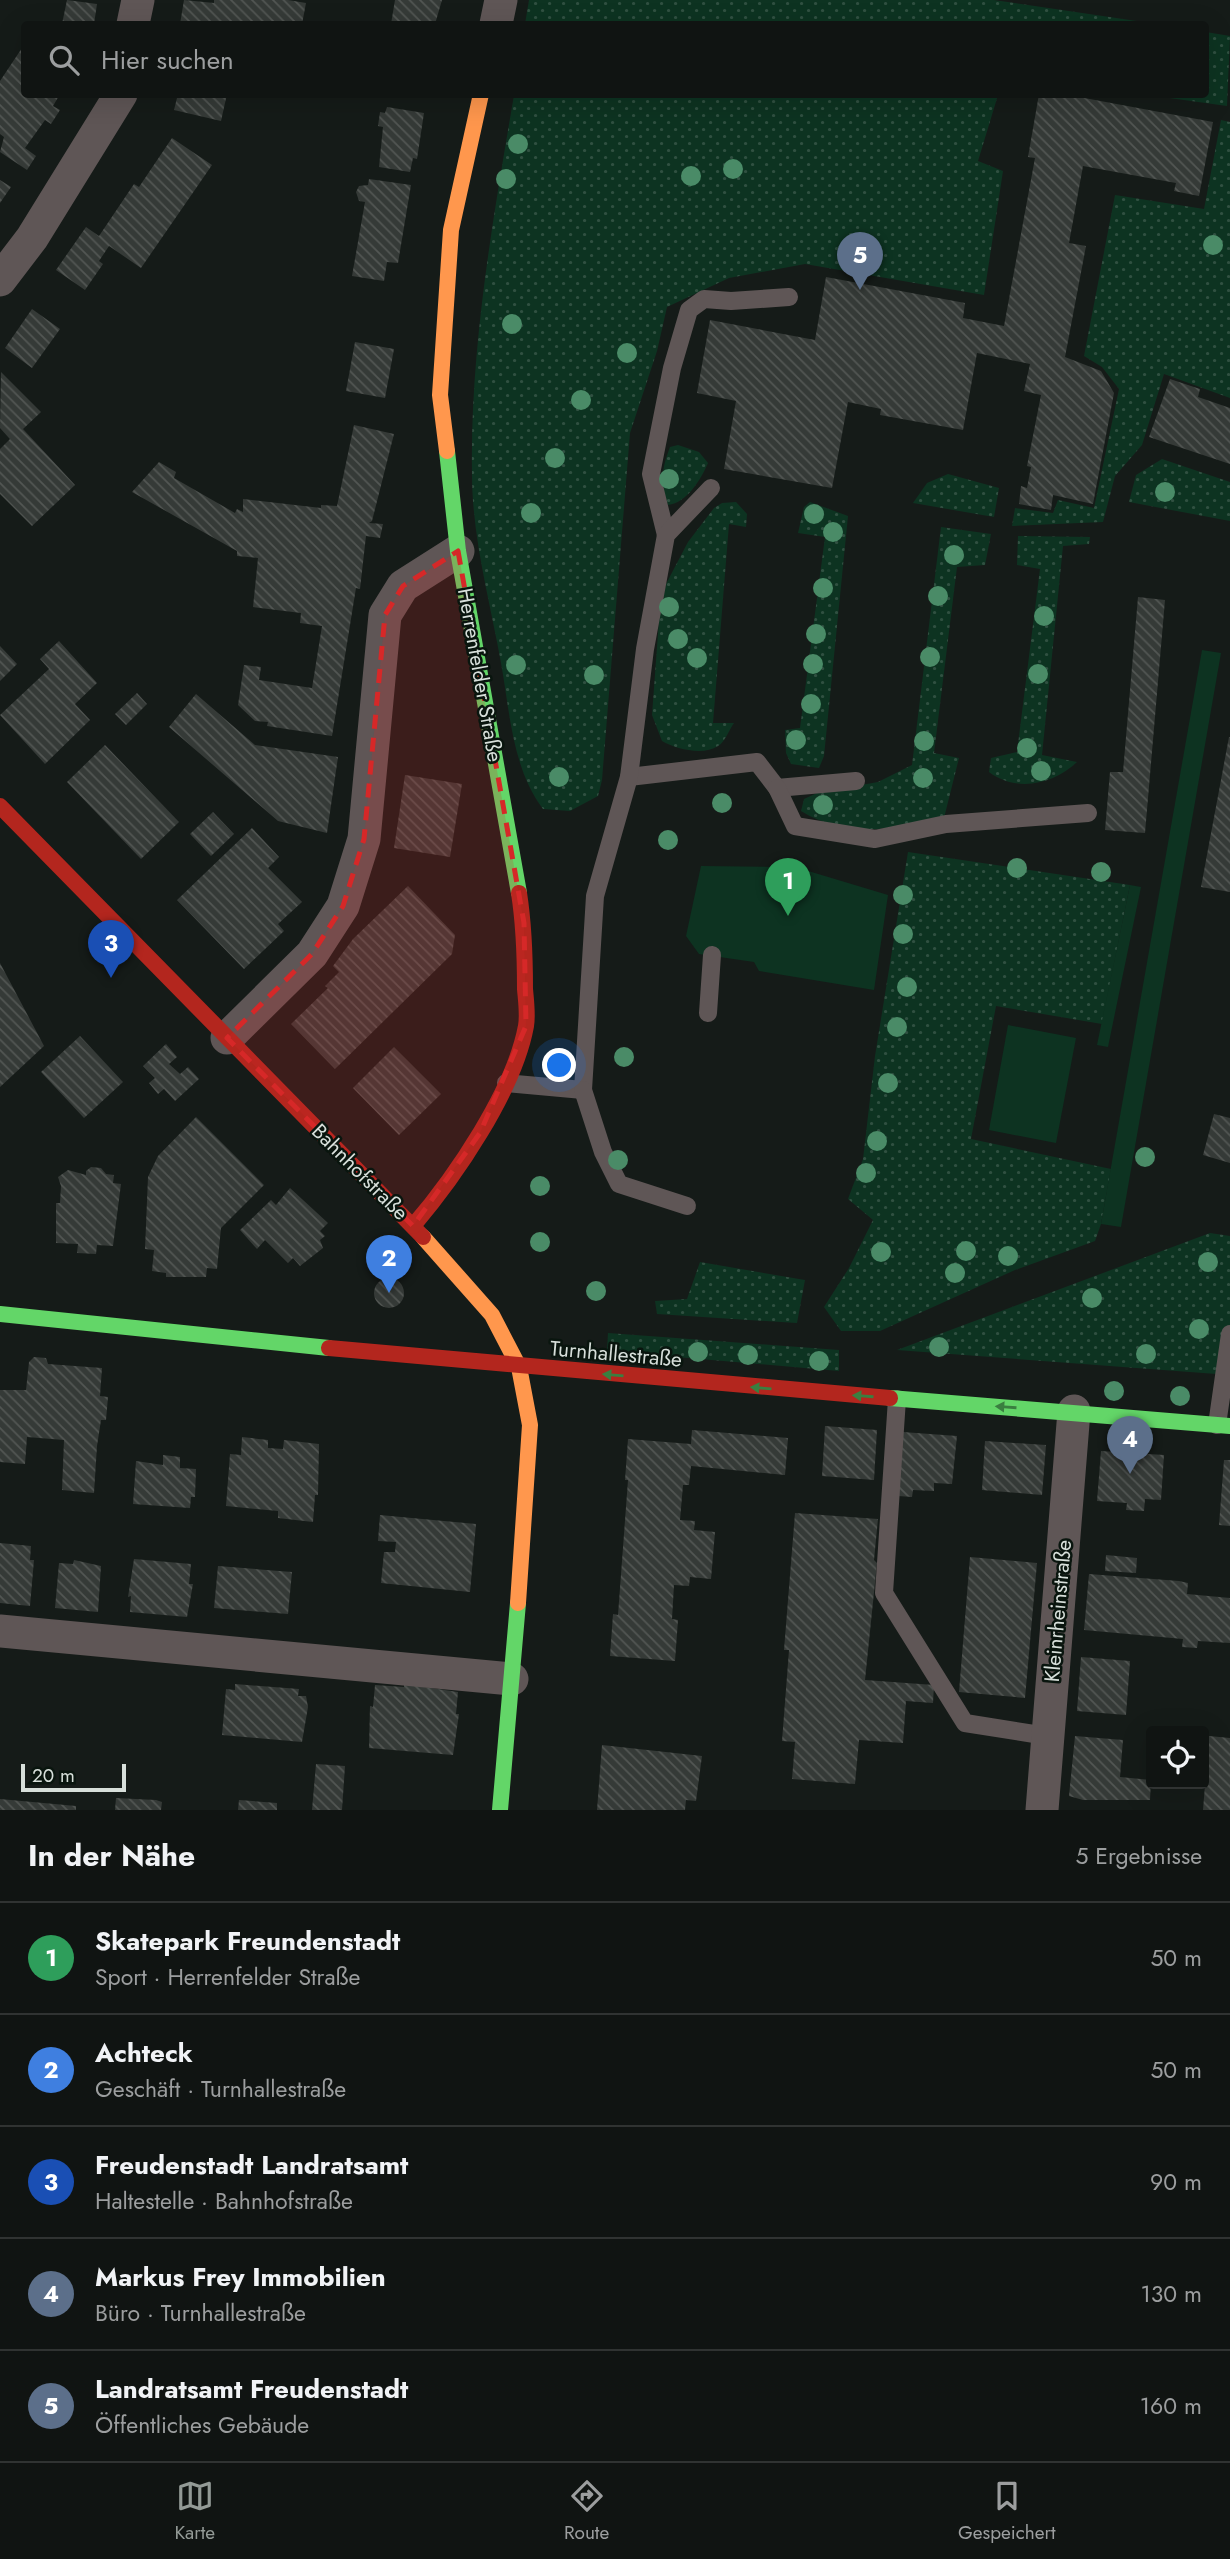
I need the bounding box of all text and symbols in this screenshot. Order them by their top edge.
search box [21,21,1209,98]
icon: search [45,41,83,79]
text: Hier suchen [101,41,234,79]
pin: 5 [837,232,883,290]
street label: Herrenfelder Straße [450,586,510,765]
pin: 1 [765,858,811,916]
pin: 3 [88,920,134,978]
your location [542,1048,576,1082]
street label: Bahnhofstraße [305,1117,415,1227]
pin: 2 [366,1235,412,1293]
street label: Turnhallestraße [549,1333,683,1375]
one-way arrow [602,1369,624,1380]
one-way arrow [750,1382,772,1393]
one-way arrow [852,1390,874,1401]
one-way arrow [995,1401,1017,1412]
pin: 4 [1107,1416,1153,1474]
street label: Kleinrheinstraße [1037,1538,1079,1684]
map controls [1146,1726,1209,1789]
button: locate [1146,1726,1209,1789]
scale bar [21,1761,126,1793]
text: 20 m [32,1762,75,1789]
text: In der Nähe [28,1834,195,1877]
text: 5 Ergebnisse [1075,1839,1202,1873]
text: Skatepark Freundenstadt [95,1922,400,1960]
text: 1 [45,1941,57,1975]
text: 50 m [1150,1941,1202,1975]
text: Sport · Herrenfelder Straße [95,1960,360,1994]
text: Achteck [95,2034,193,2072]
text: 2 [43,2053,59,2087]
text: 50 m [1150,2053,1202,2087]
text: Geschäft · Turnhallestraße [95,2072,346,2106]
text: Freudenstadt Landratsamt [95,2146,408,2184]
text: 3 [44,2165,58,2199]
text: 90 m [1150,2165,1202,2199]
text: Haltestelle · Bahnhofstraße [95,2184,353,2218]
text: Markus Frey Immobilien [95,2258,386,2296]
text: 4 [43,2277,59,2311]
text: 130 m [1140,2277,1202,2311]
text: Büro · Turnhallestraße [95,2296,306,2330]
text: Landratsamt Freudenstadt [95,2370,408,2408]
text: 5 [44,2389,58,2423]
text: 160 m [1140,2389,1202,2423]
text: Öffentliches Gebäude [95,2408,309,2442]
tab: Karte [174,2477,215,2546]
tab: Route [564,2477,609,2546]
tab: Gespeichert [958,2477,1056,2546]

